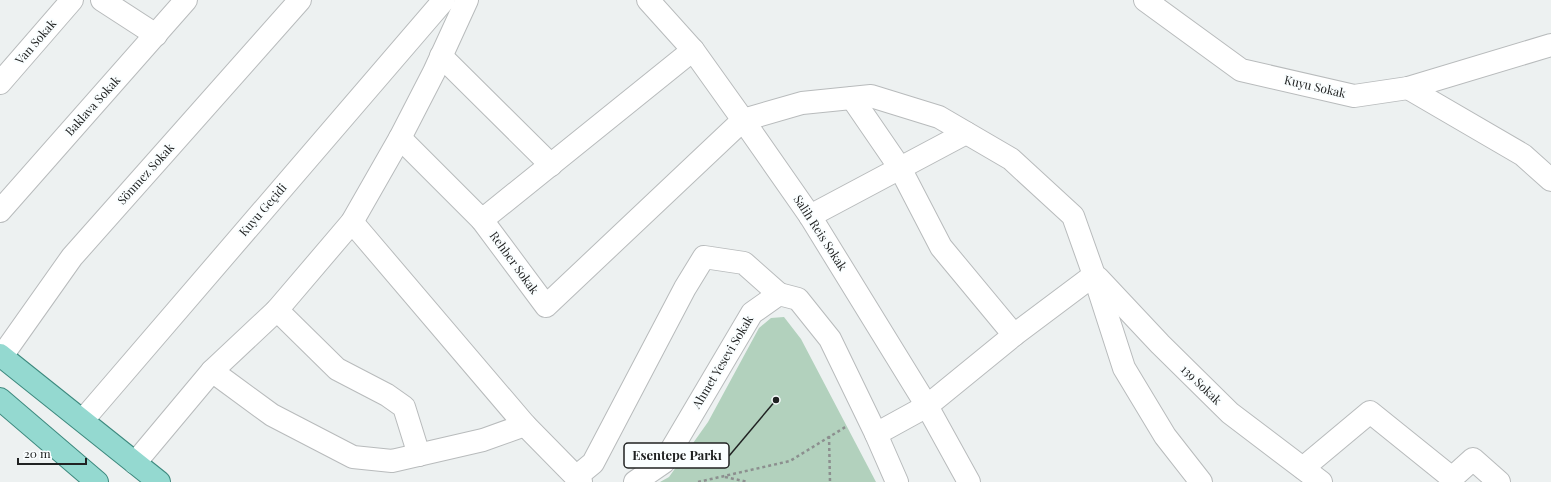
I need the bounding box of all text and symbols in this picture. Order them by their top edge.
street label: Van Sokak [11,15,60,68]
street label: Kuyu Sokak [1283,71,1348,101]
street label: Baklava Sokak [61,72,124,139]
street label: Sönmez Sokak [113,139,177,208]
street label: Kuyu Geçidi [235,179,290,239]
street label: Salih Reis Sokak [790,192,851,274]
street label: Rehber Sokak [487,228,543,297]
street label: Ahmet Yesevi Sokak [687,312,757,412]
street label: 139 Sokak [1178,361,1226,408]
scale bar [18,440,86,466]
callout: Esentepe Parkı [624,443,729,468]
text: 20 m [24,445,51,461]
text: Esentepe Parkı [632,446,722,463]

